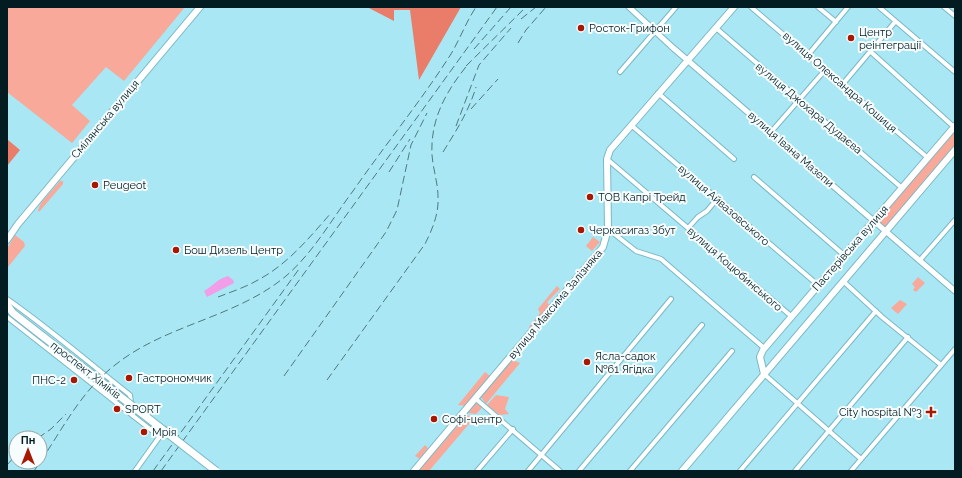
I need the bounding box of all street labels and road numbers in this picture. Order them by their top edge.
street label: вулиця Олександра Кошиця [780,29,899,135]
street label: вулиця Джохара Дудаєва [753,60,864,157]
street label: Смілянська вулиця [69,77,142,161]
street label: вулиця Івана Мазепи [745,109,836,190]
street label: вулиця Айвазовського [675,162,772,249]
street label: Пастерівська вулиця [810,203,891,294]
street label: вулиця Коцюбинського [685,225,785,314]
street label: вулиця Максима Залізняка [506,247,605,362]
street label: проспект Хіміків [48,339,123,402]

